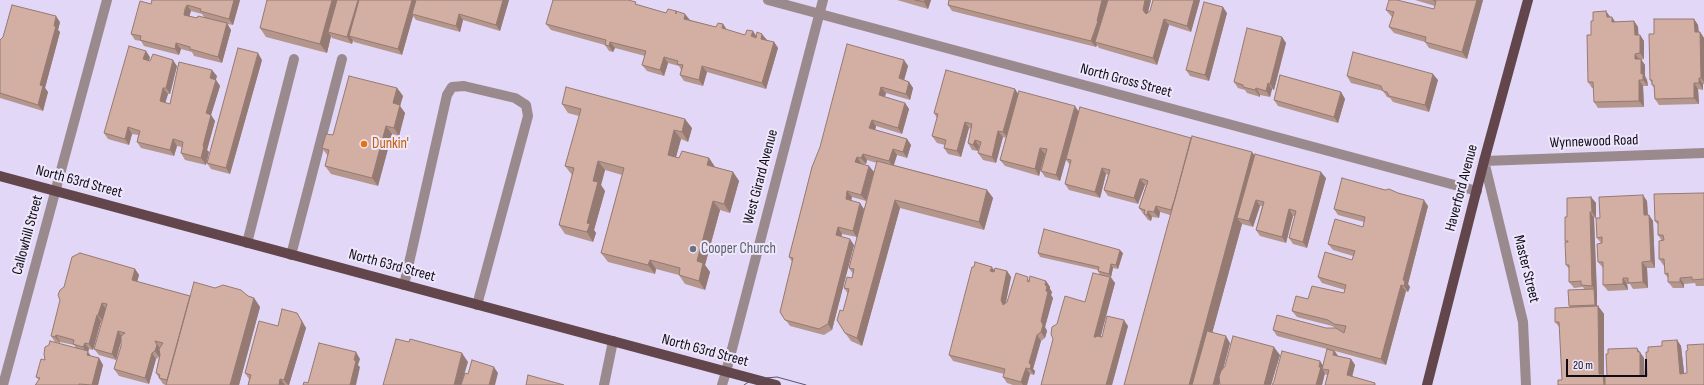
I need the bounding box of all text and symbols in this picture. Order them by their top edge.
street label: North Gross Street [1078,60,1174,102]
street label: West Girard Avenue [740,128,782,226]
street label: Wynnewood Road [1549,131,1639,153]
place label: Dunkin' [372,135,409,153]
marker: Dunkin' [359,139,369,149]
street label: Haverford Avenue [1442,143,1482,233]
street label: North 63rd Street [34,162,124,202]
street label: Callowhill Street [9,193,47,277]
street label: Master Street [1509,233,1543,305]
place label: Cooper Church [701,240,776,258]
marker: Cooper Church [688,244,698,254]
street label: North 63rd Street [347,246,437,286]
street label: North 63rd Street [660,331,750,371]
scale bar [1568,351,1649,377]
text: 20 m [1573,358,1593,373]

